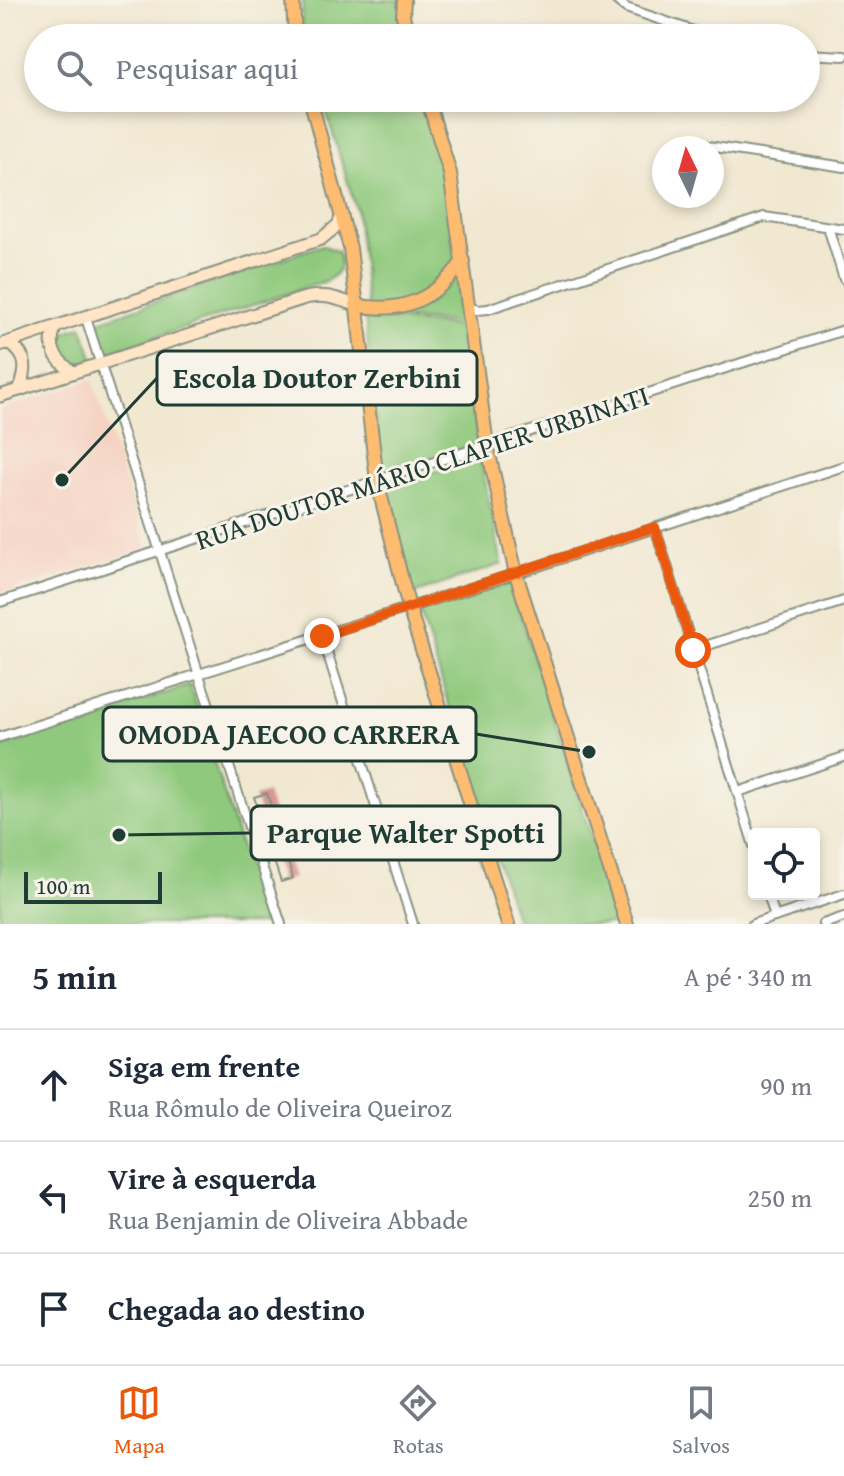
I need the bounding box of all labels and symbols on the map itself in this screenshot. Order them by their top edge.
north arrow [652,136,724,208]
callout: Escola Doutor Zerbini [157,351,477,405]
text: Escola Doutor Zerbini [173,355,461,399]
street label: RUA DOUTOR MÁRIO CLAPIER URBINATI [190,374,654,560]
route end [304,618,340,654]
route start [675,632,711,668]
callout: OMODA JAECOO CARRERA [103,707,476,761]
text: OMODA JAECOO CARRERA [118,711,460,755]
callout: Parque Walter Spotti [251,806,560,860]
text: Parque Walter Spotti [267,810,545,854]
scale bar [24,868,162,904]

